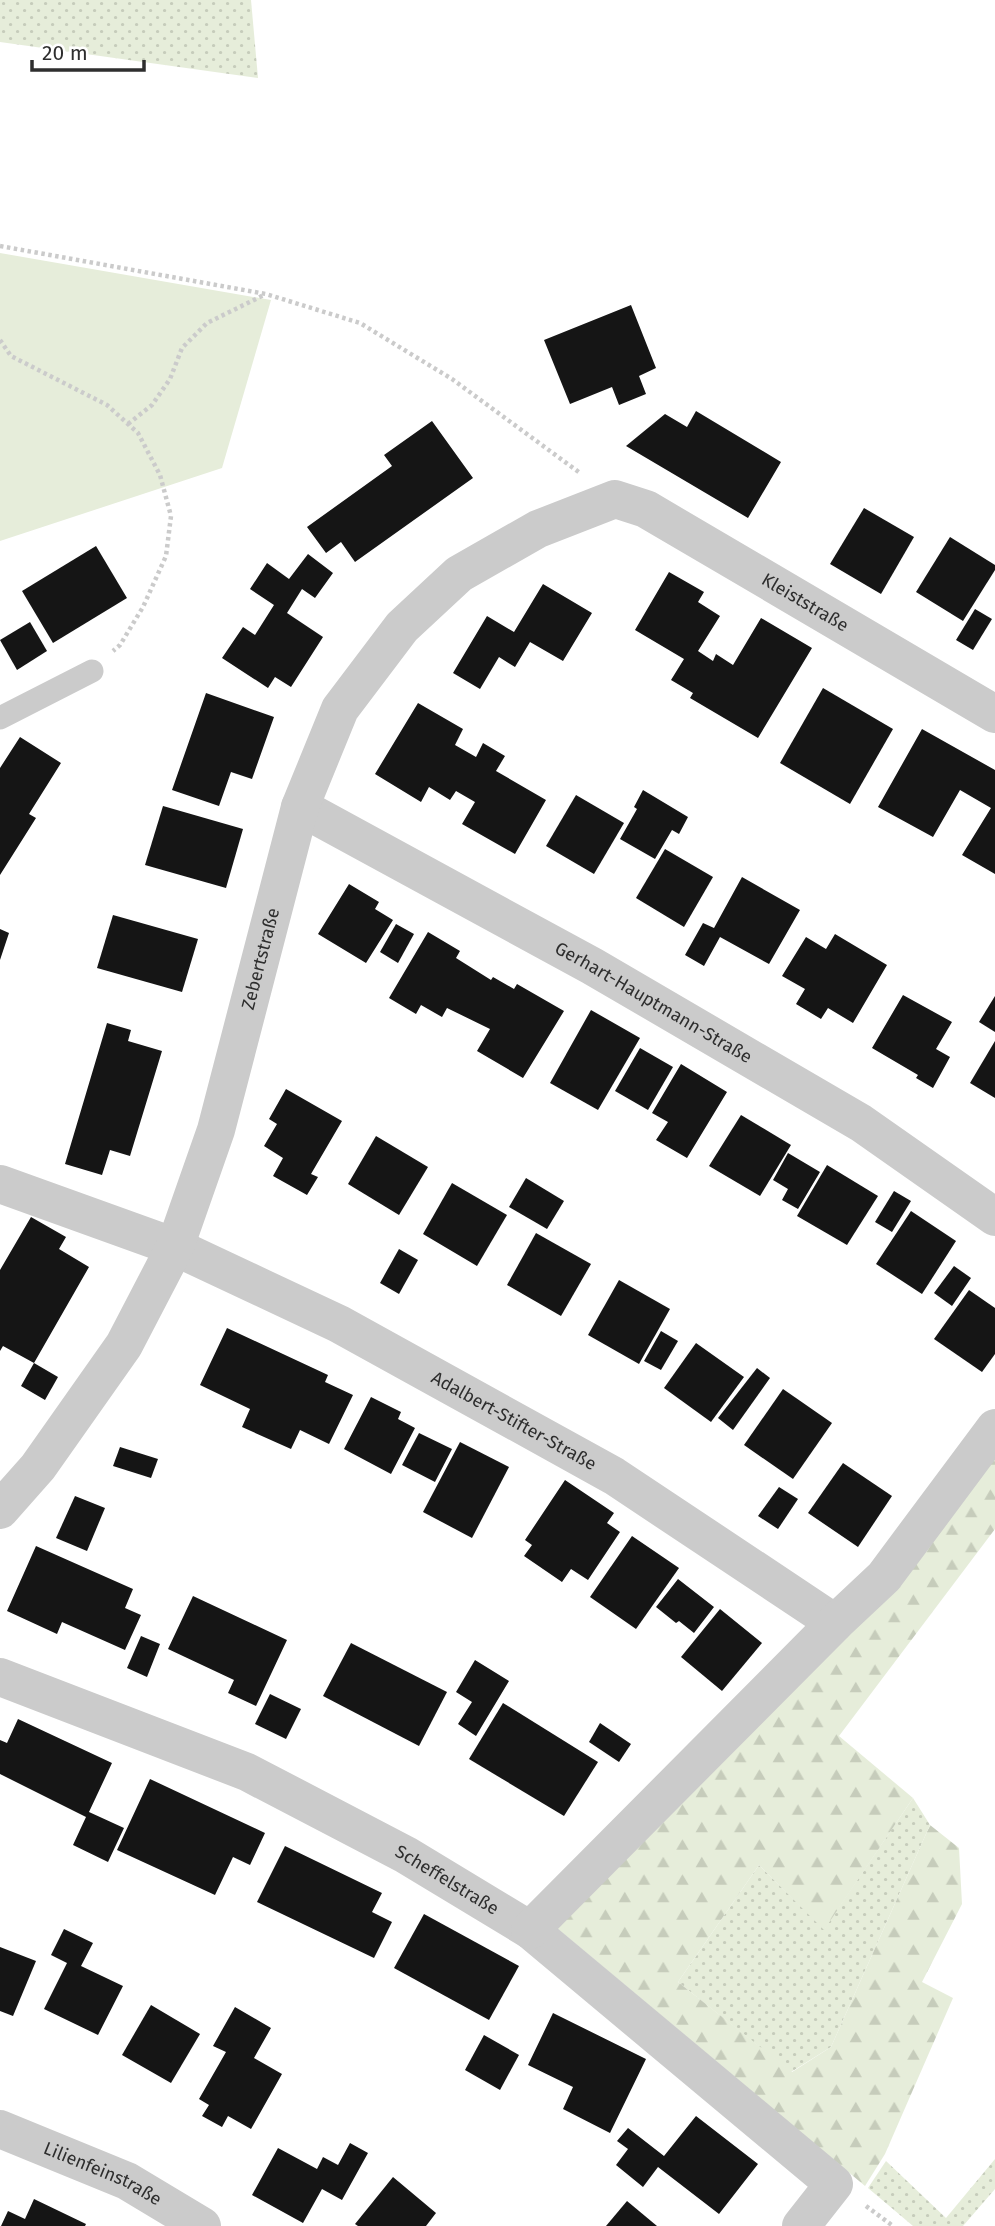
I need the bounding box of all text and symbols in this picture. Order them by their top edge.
scale bar [32,28,144,72]
text: 20 m [42,40,88,66]
street label: Kleiststraße [758,568,853,637]
street label: Zebertstraße [237,906,284,1012]
street label: Gerhart-Hauptmann-Straße [551,937,756,1068]
street label: Adalbert-Stifter-Straße [428,1366,600,1475]
street label: Scheffelstraße [391,1840,503,1920]
street label: Lilienfeinstraße [40,2137,166,2210]

